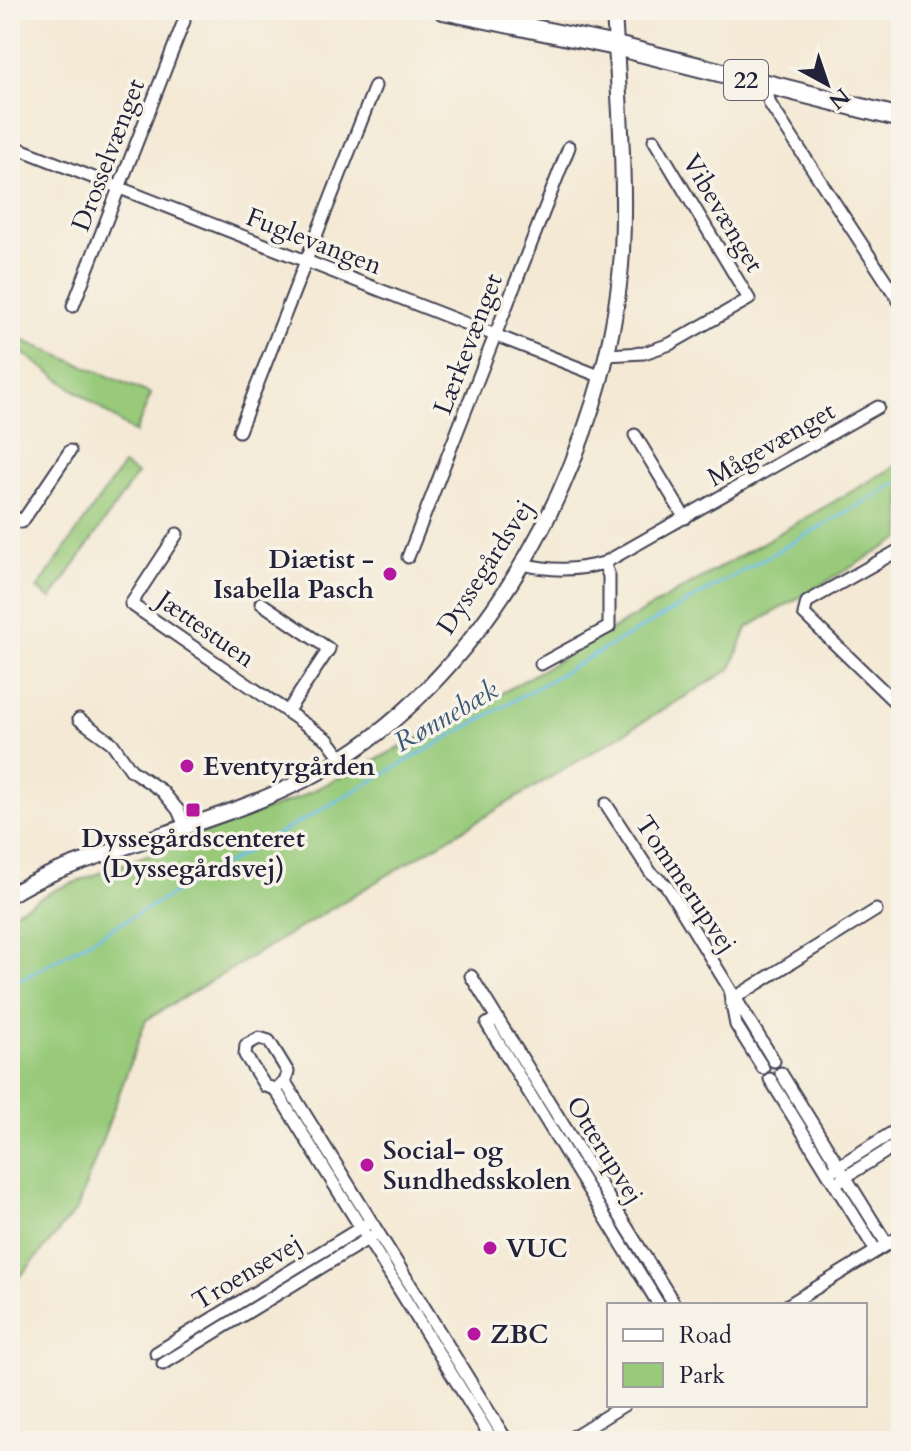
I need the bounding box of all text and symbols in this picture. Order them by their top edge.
north arrow [787,44,867,124]
road number: 22 [724,60,768,100]
street label: Drosselvænget [63,74,153,236]
text: N [822,81,856,116]
street label: Vibevænget [674,147,772,279]
street label: Fuglevangen [241,199,387,283]
street label: Lærkevænget [425,268,511,420]
street label: Mågevænget [701,393,841,495]
street label: Dyssegårdsvej [428,493,542,641]
place label: Diætist - Isabella Pasch [213,542,374,607]
marker: Diætist - Isabella Pasch [381,565,399,583]
street label: Jættestuen [147,580,262,676]
water label: Rønnebæk [387,671,505,761]
place label: Eventyrgården [203,749,376,784]
marker: Eventyrgården [178,757,196,775]
marker: Dyssegårdscenteret (Dyssegårdsvej) [184,801,202,819]
street label: Tommerupvej [627,808,745,960]
place label: Dyssegårdscenteret (Dyssegårdsvej) [81,821,305,886]
street label: Otterupvej [558,1090,652,1210]
place label: Social- og Sundhedsskolen [383,1133,572,1198]
marker: Social- og Sundhedsskolen [358,1156,376,1174]
street label: Troensevej [186,1226,308,1318]
place label: VUC [506,1231,568,1266]
marker: VUC [481,1239,499,1257]
legend [607,1303,867,1407]
place label: ZBC [490,1317,549,1352]
text: Road [679,1319,732,1352]
marker: ZBC [465,1325,483,1343]
text: Park [679,1359,725,1392]

